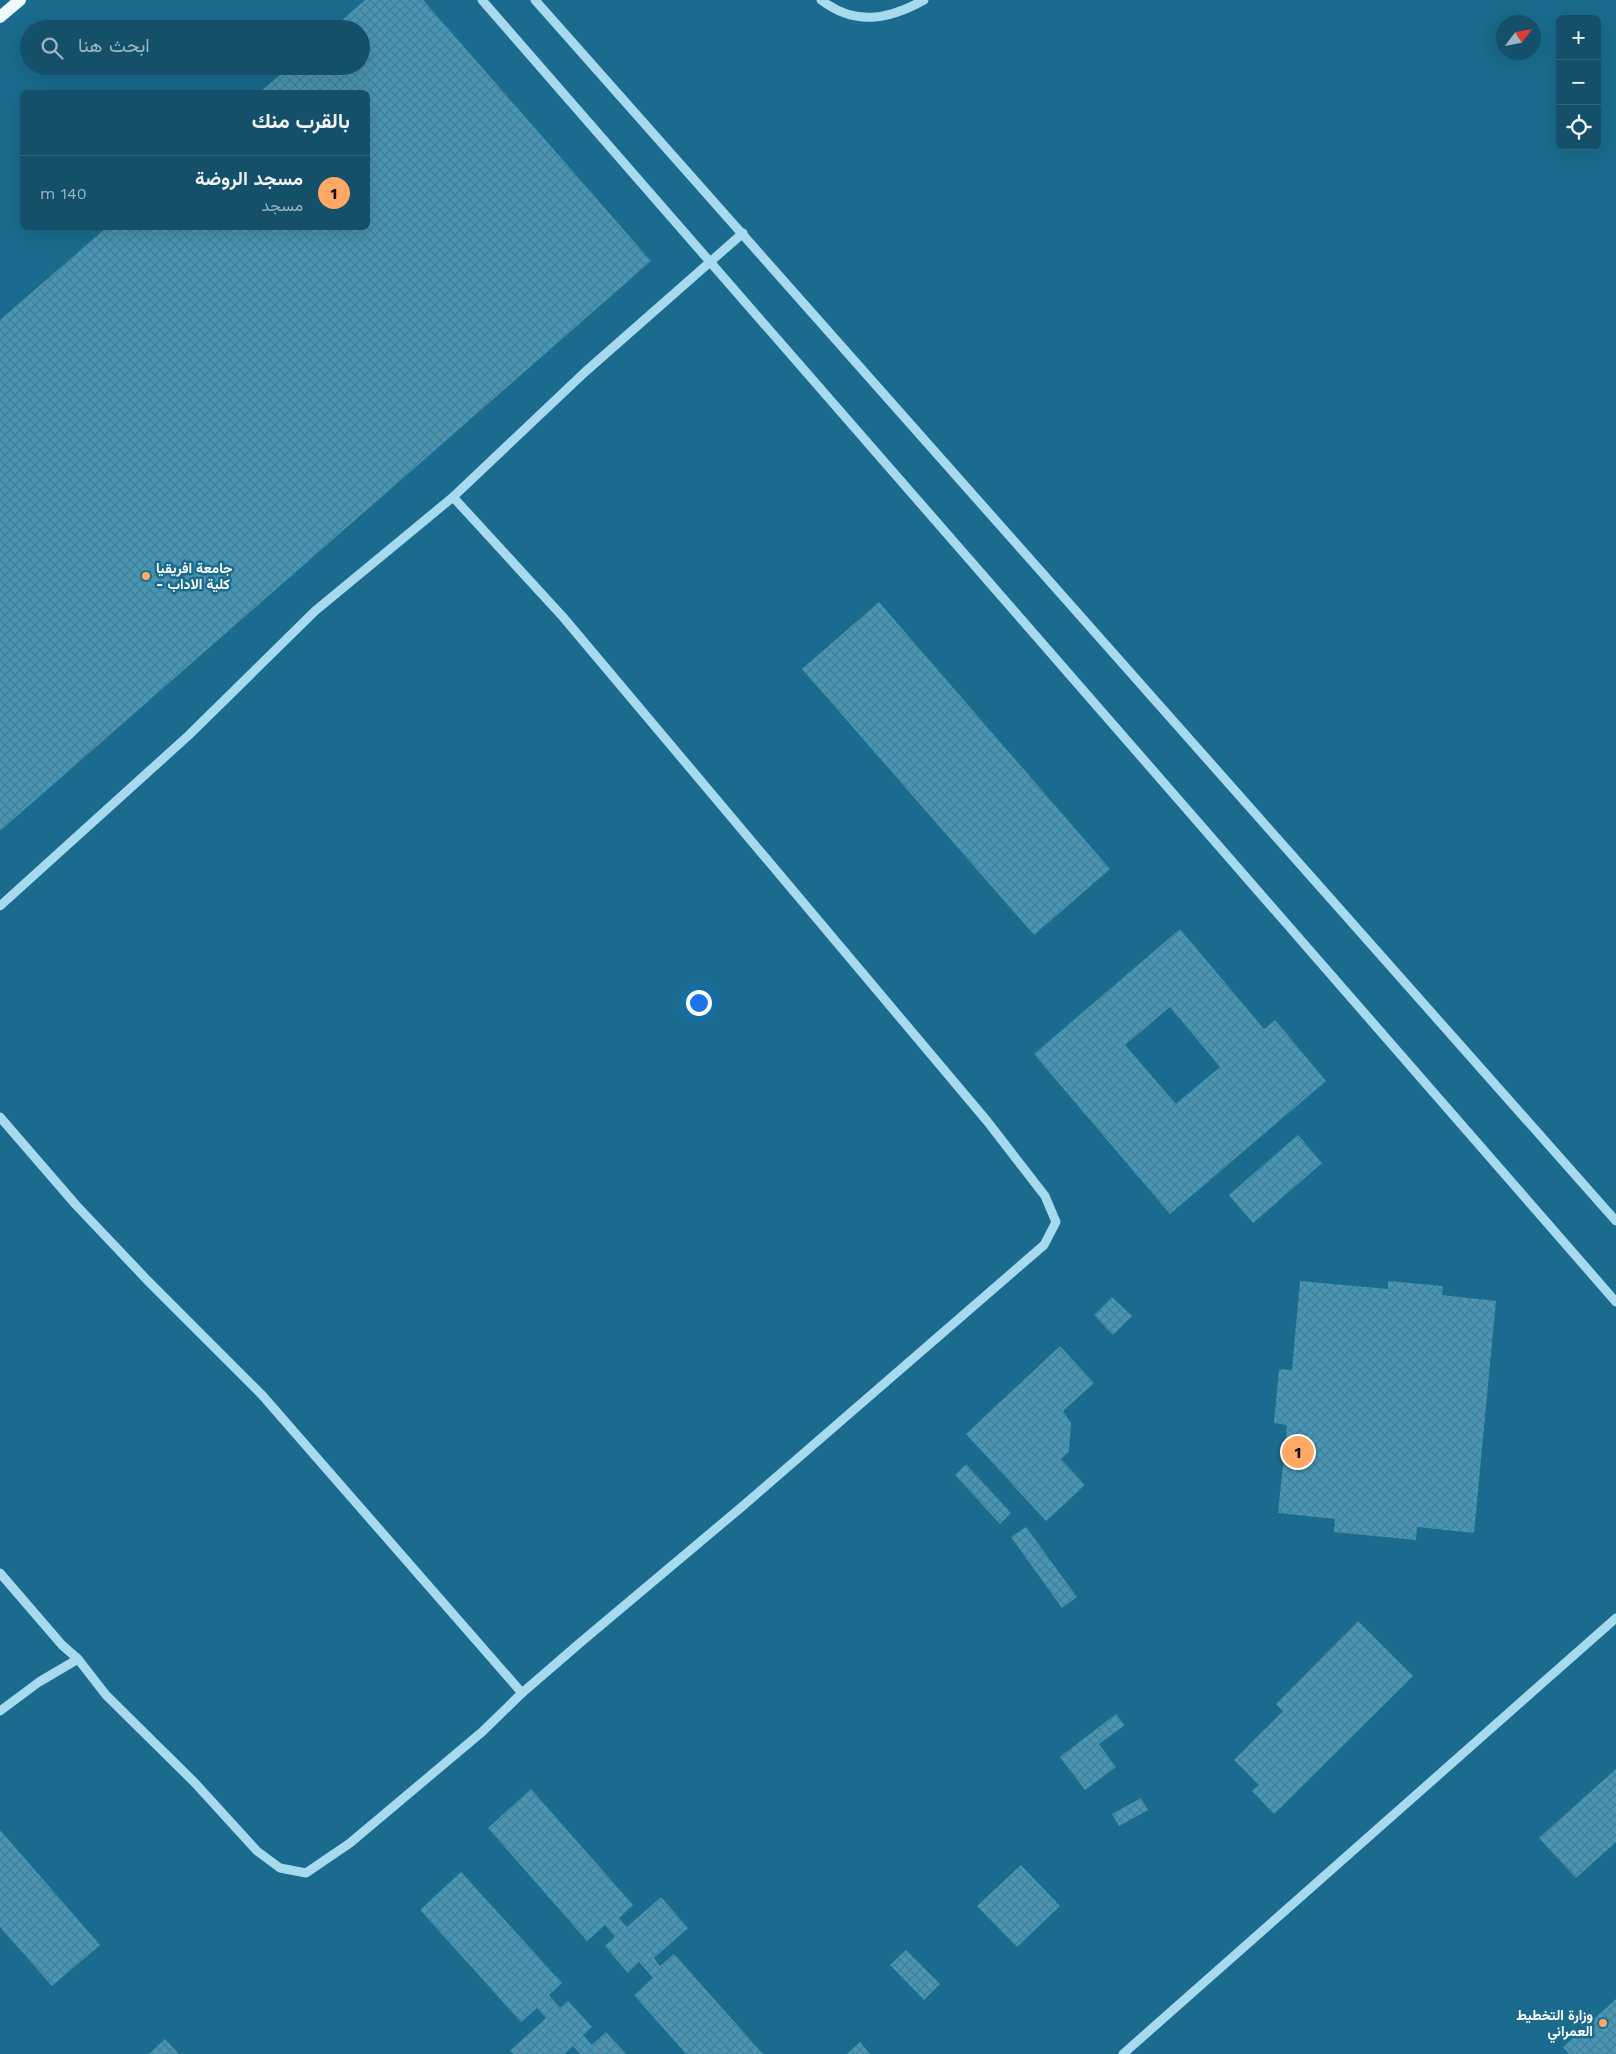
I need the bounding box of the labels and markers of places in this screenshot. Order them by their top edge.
place label: جامعة افريقيا - كلية الاداب [156,560,233,593]
marker: جامعة افريقيا - كلية الاداب [140,570,152,582]
pin: 1 [1282,1433,1314,1471]
place label: وزارة التخطيط العمراني [1516,2007,1593,2043]
marker: وزارة التخطيط العمراني [1597,2017,1609,2029]

